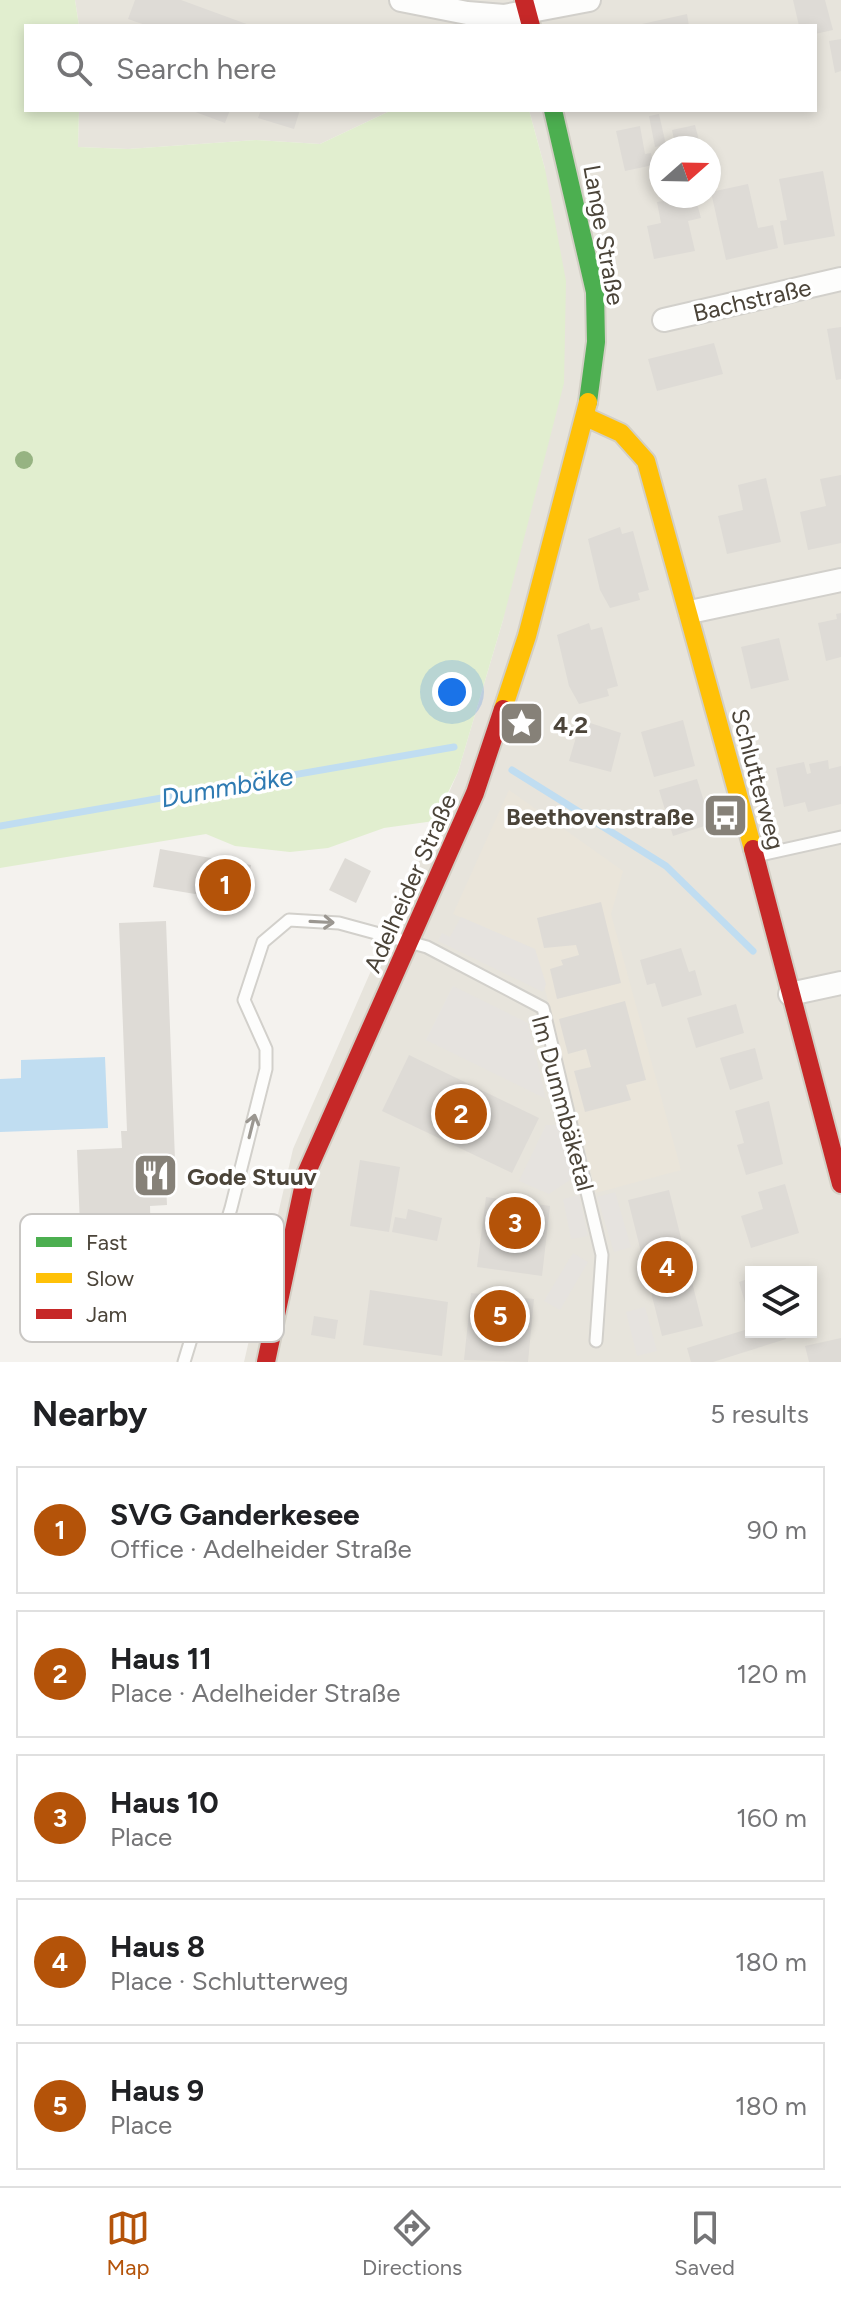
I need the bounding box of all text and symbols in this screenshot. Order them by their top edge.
search box [24,24,817,112]
icon: search [52,46,96,90]
text: Search here [116,50,276,87]
north arrow [649,136,721,208]
street label: Lange Straße [577,163,631,307]
street label: Bachstraße [690,272,814,328]
your location [432,672,472,712]
place icon: 4,2 [498,700,546,748]
street label: Schlutterweg [725,705,791,853]
place label: 4,2 [553,710,588,739]
water label: Dummbäke [158,760,296,814]
street label: Adelheider Straße [358,789,462,977]
bus stop icon: Beethovenstraße [701,792,749,840]
place label: Beethovenstraße [506,802,694,831]
pin: 1 [199,855,251,915]
one-way arrow [308,914,335,929]
street label: Im Dummbäketal [526,1012,600,1194]
pin: 2 [435,1084,487,1144]
one-way arrow [245,1113,260,1139]
restaurant icon: Gode Stuuv [132,1152,180,1200]
place label: Gode Stuuv [187,1162,318,1191]
pin: 3 [489,1193,541,1253]
legend [20,1214,284,1342]
text: Fast [86,1229,128,1256]
pin: 4 [641,1237,693,1297]
text: Slow [86,1265,135,1292]
map controls [745,1266,817,1338]
button: layers [745,1266,817,1338]
pin: 5 [474,1286,526,1346]
text: Jam [86,1301,127,1328]
text: Nearby [32,1394,147,1435]
text: 5 results [710,1398,809,1430]
text: SVG Ganderkesee [110,1496,360,1533]
text: 1 [55,1514,65,1546]
text: 90 m [747,1514,807,1546]
text: Office · Adelheider Straße [110,1533,412,1565]
text: Haus 11 [110,1640,212,1677]
text: 2 [52,1658,68,1690]
text: 120 m [737,1658,807,1690]
text: Place · Adelheider Straße [110,1677,400,1709]
text: Haus 10 [110,1784,219,1821]
text: 3 [53,1802,67,1834]
text: 160 m [736,1802,807,1834]
text: Place [110,1821,172,1853]
text: Haus 8 [110,1928,205,1965]
text: 4 [52,1946,68,1978]
text: 180 m [735,1946,807,1978]
text: Place · Schlutterweg [110,1965,349,1997]
text: Haus 9 [110,2072,204,2109]
text: 5 [52,2090,68,2122]
text: 180 m [735,2090,807,2122]
text: Place [110,2109,172,2141]
tab: Map [106,2206,150,2281]
tab: Directions [362,2206,462,2281]
tab: Saved [674,2206,735,2281]

